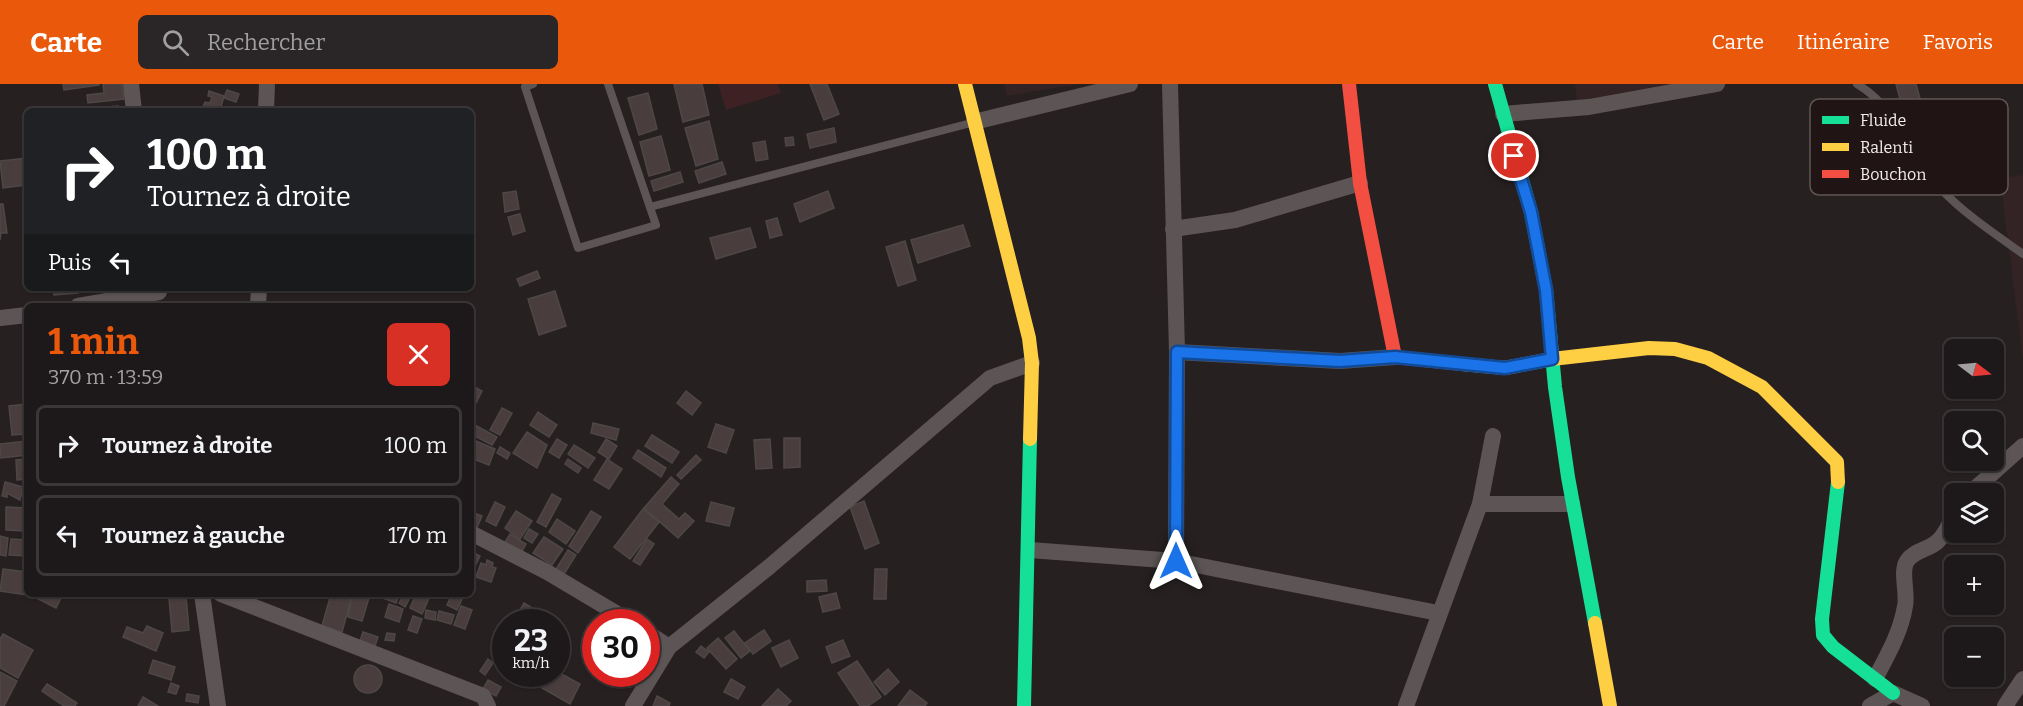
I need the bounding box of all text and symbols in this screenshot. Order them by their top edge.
search box [138,15,558,69]
text: Carte [30,26,102,59]
icon: search [159,26,192,59]
text: Rechercher [207,29,325,56]
text: Carte [1711,29,1764,55]
text: Itinéraire [1797,29,1890,55]
text: Favoris [1923,29,1993,55]
legend [1810,99,2008,195]
text: Fluide [1860,111,1906,130]
text: 100 m [147,130,266,180]
pin [1488,130,1539,181]
icon: right [48,132,126,210]
text: Ralenti [1860,138,1913,157]
icon: arrive [1497,139,1530,172]
text: Bouchon [1860,165,1926,184]
text: Tournez à droite [147,181,351,213]
icon: left [104,246,137,279]
text: Puis [48,249,92,276]
text: 1 min [48,320,139,364]
button: close [387,323,450,386]
north arrow [1944,339,2004,399]
map controls [1944,339,2004,687]
text: 370 m · 13:59 [48,365,163,389]
button: search [1944,411,2004,471]
icon: right [51,429,84,462]
text: Tournez à droite [102,432,272,459]
text: 100 m [384,432,447,459]
button: layers [1944,483,2004,543]
icon: left [51,519,84,552]
text: Tournez à gauche [102,522,285,549]
text: 170 m [388,522,447,549]
position arrow [1144,529,1208,593]
button: + [1944,555,2004,615]
speed limit sign: 30 [582,609,660,687]
text: 23 [514,623,548,659]
button: − [1944,627,2004,687]
text: km/h [512,654,550,672]

